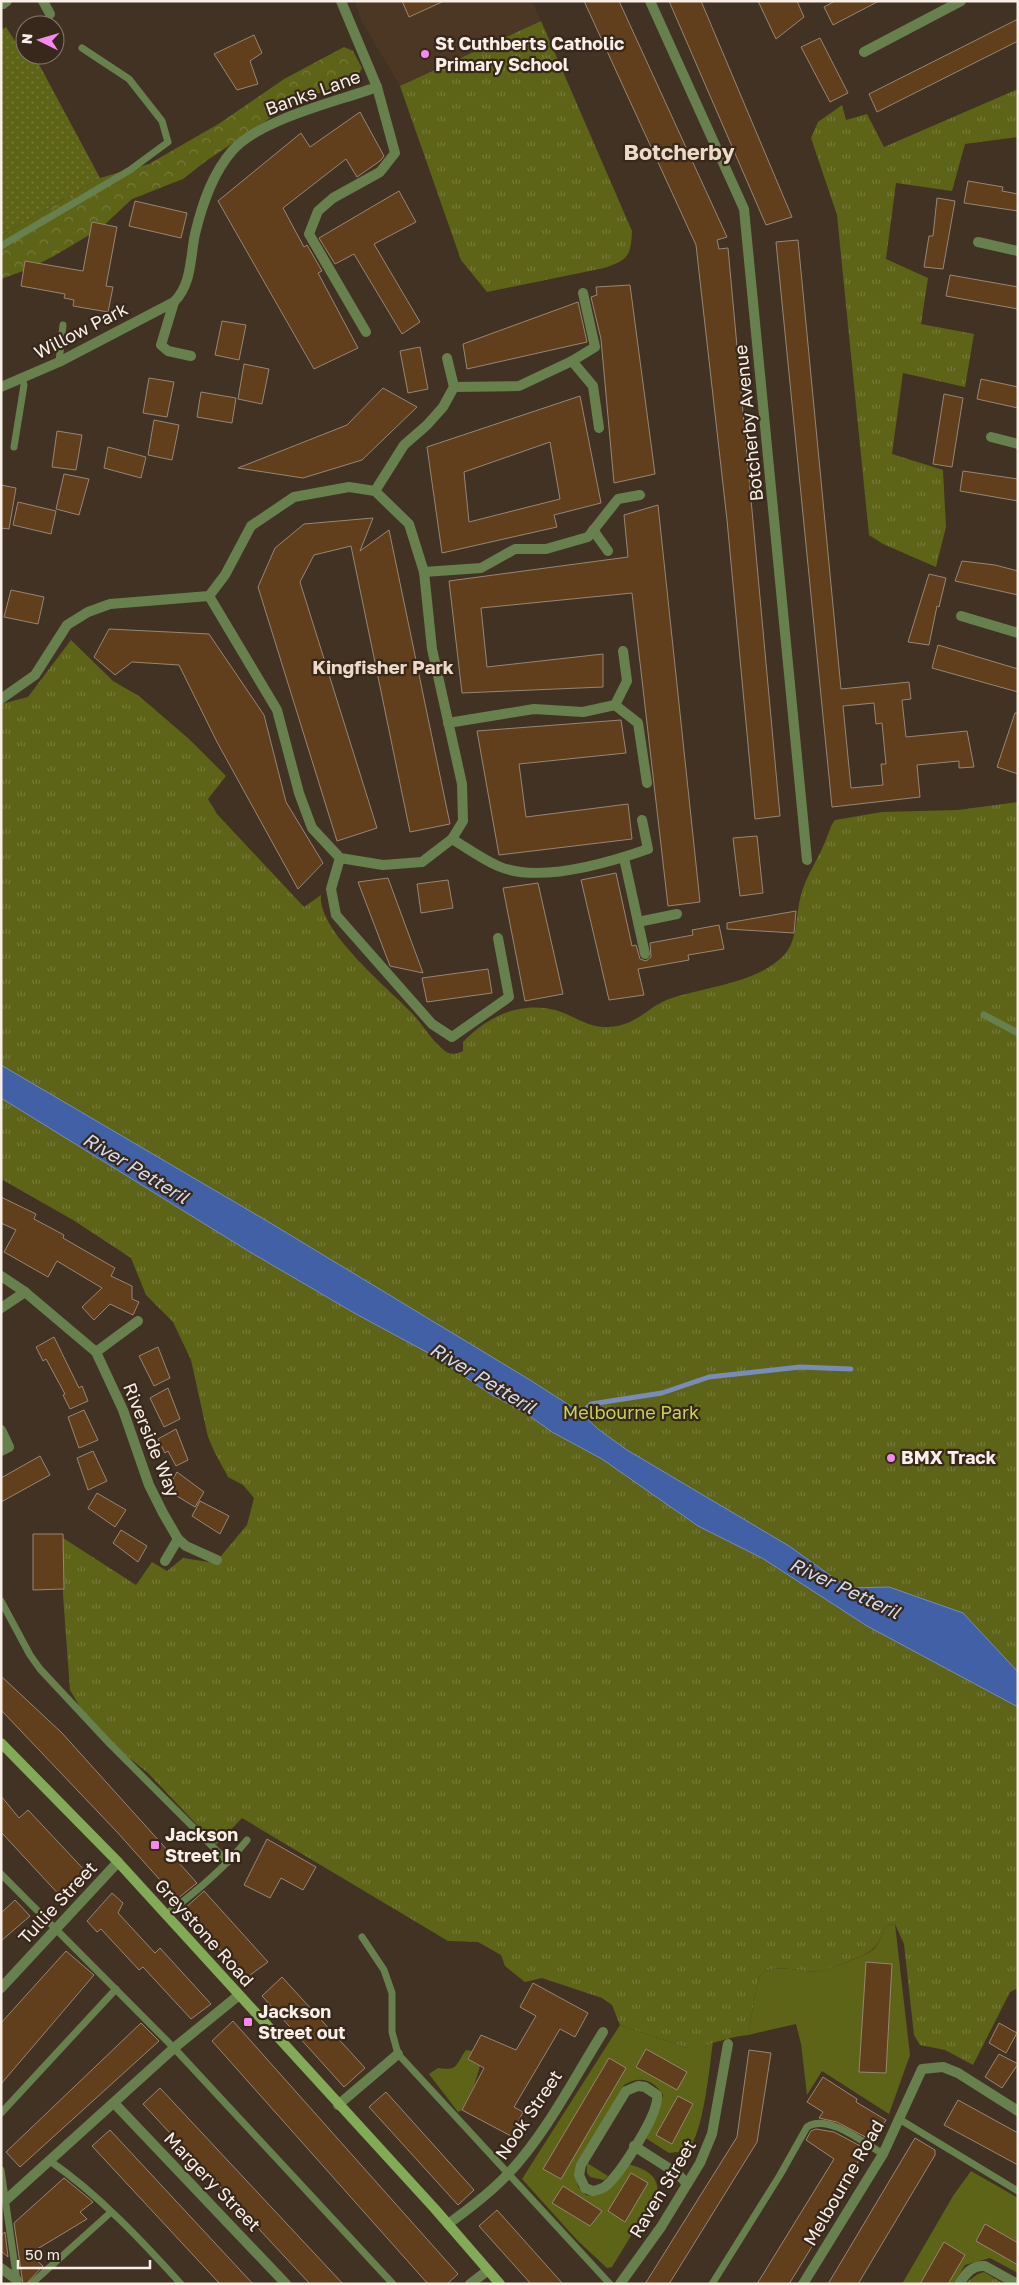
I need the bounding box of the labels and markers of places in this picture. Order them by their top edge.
place label: St Cuthberts Catholic Primary School [435,32,624,75]
marker: St Cuthberts Catholic Primary School [419,48,431,60]
place label: BMX Track [901,1446,997,1468]
marker: BMX Track [885,1452,897,1464]
place label: Jackson Street In [165,1823,241,1866]
marker: Jackson Street In [149,1839,161,1851]
place label: Jackson Street out [258,2000,345,2043]
marker: Jackson Street out [242,2016,254,2028]

